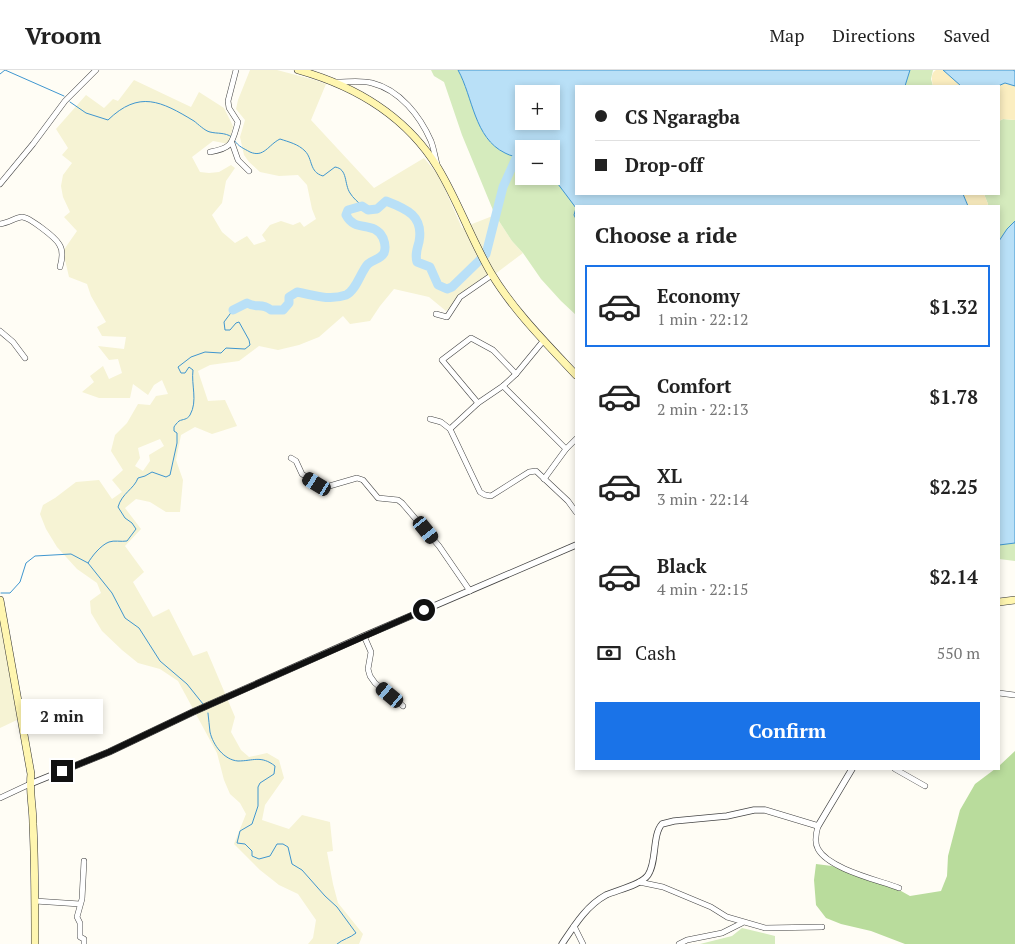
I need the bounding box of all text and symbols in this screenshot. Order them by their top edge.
text: Vroom [25,19,102,51]
text: Map [769,23,804,47]
text: Directions [832,23,915,47]
text: Saved [943,23,990,47]
map controls [515,85,560,185]
button: + [515,85,560,130]
text: CS Ngaragba [625,104,740,129]
button: − [515,140,560,185]
text: Drop-off [625,152,703,177]
text: Choose a ride [595,220,737,249]
text: Economy [657,283,740,308]
icon: car [597,284,642,329]
text: $1.32 [929,294,978,319]
text: 1 min · 22:12 [657,308,749,330]
text: Comfort [657,373,732,398]
icon: car [597,374,642,419]
text: $1.78 [929,384,978,409]
text: 2 min · 22:13 [657,398,749,420]
text: XL [657,463,682,488]
icon: car [597,464,642,509]
car [300,470,333,498]
text: $2.25 [929,474,978,499]
text: 3 min · 22:14 [657,488,749,510]
car [410,514,441,546]
text: Black [657,553,707,578]
icon: car [597,554,642,599]
text: $2.14 [929,564,978,589]
text: 4 min · 22:15 [657,578,749,600]
route start [413,599,435,621]
icon: cash [595,639,623,667]
text: Cash [635,640,676,665]
text: 550 m [937,642,980,664]
car [373,680,406,710]
callout: 2 min [21,698,103,734]
button: Confirm [595,702,980,760]
text: 2 min [40,705,84,727]
route end [51,760,73,782]

